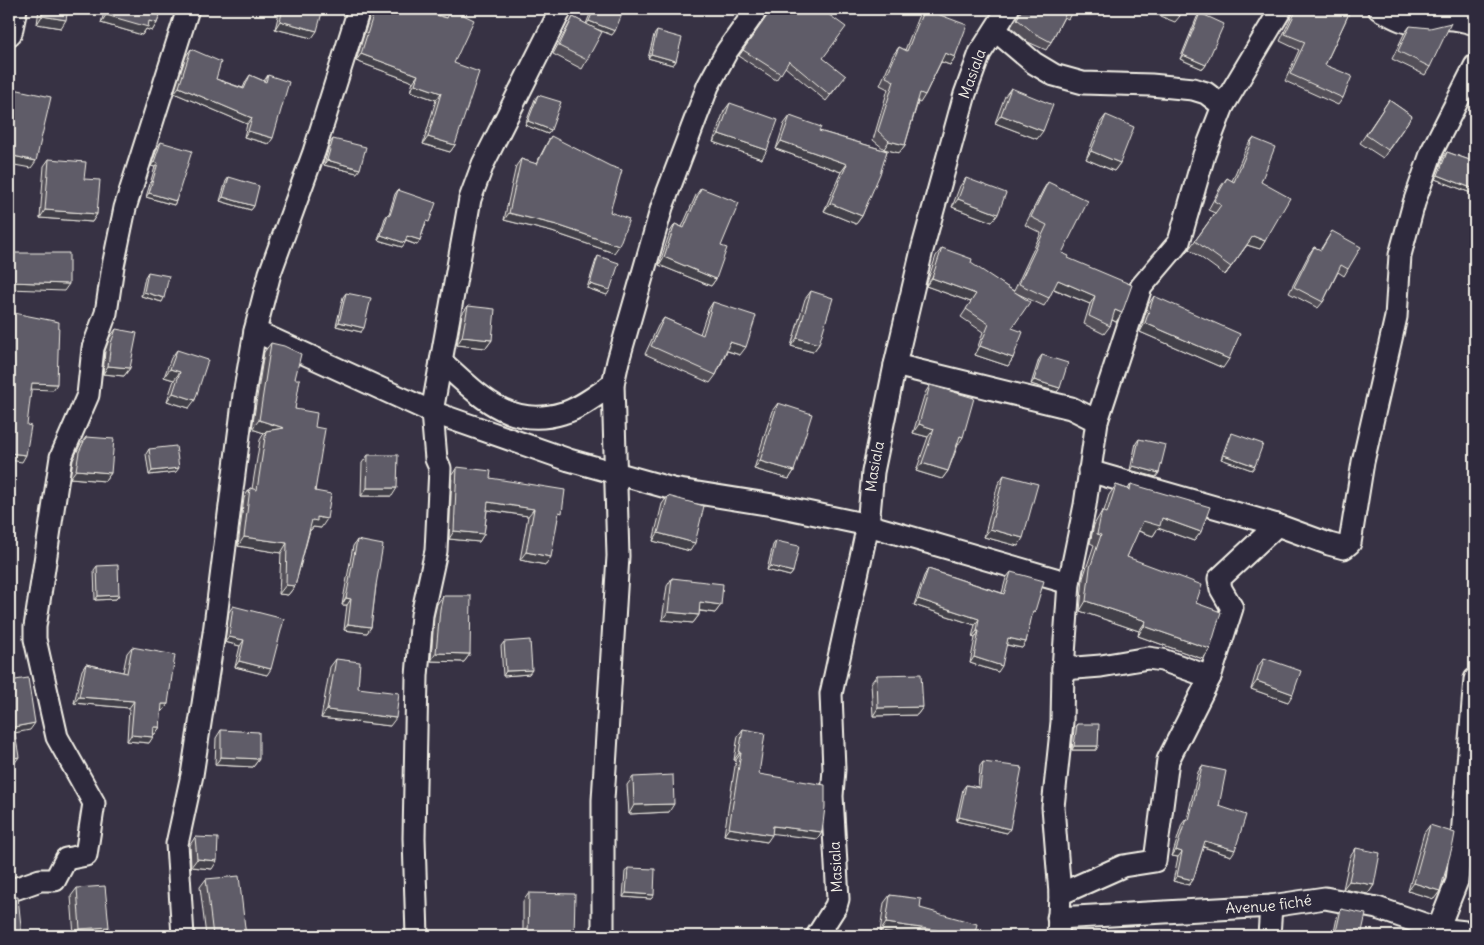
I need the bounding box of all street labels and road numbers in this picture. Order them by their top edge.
street label: Masiala [954,46,990,101]
street label: Masiala [861,439,888,493]
street label: Masiala [825,840,846,893]
street label: Avenue fiché [1225,890,1313,918]

